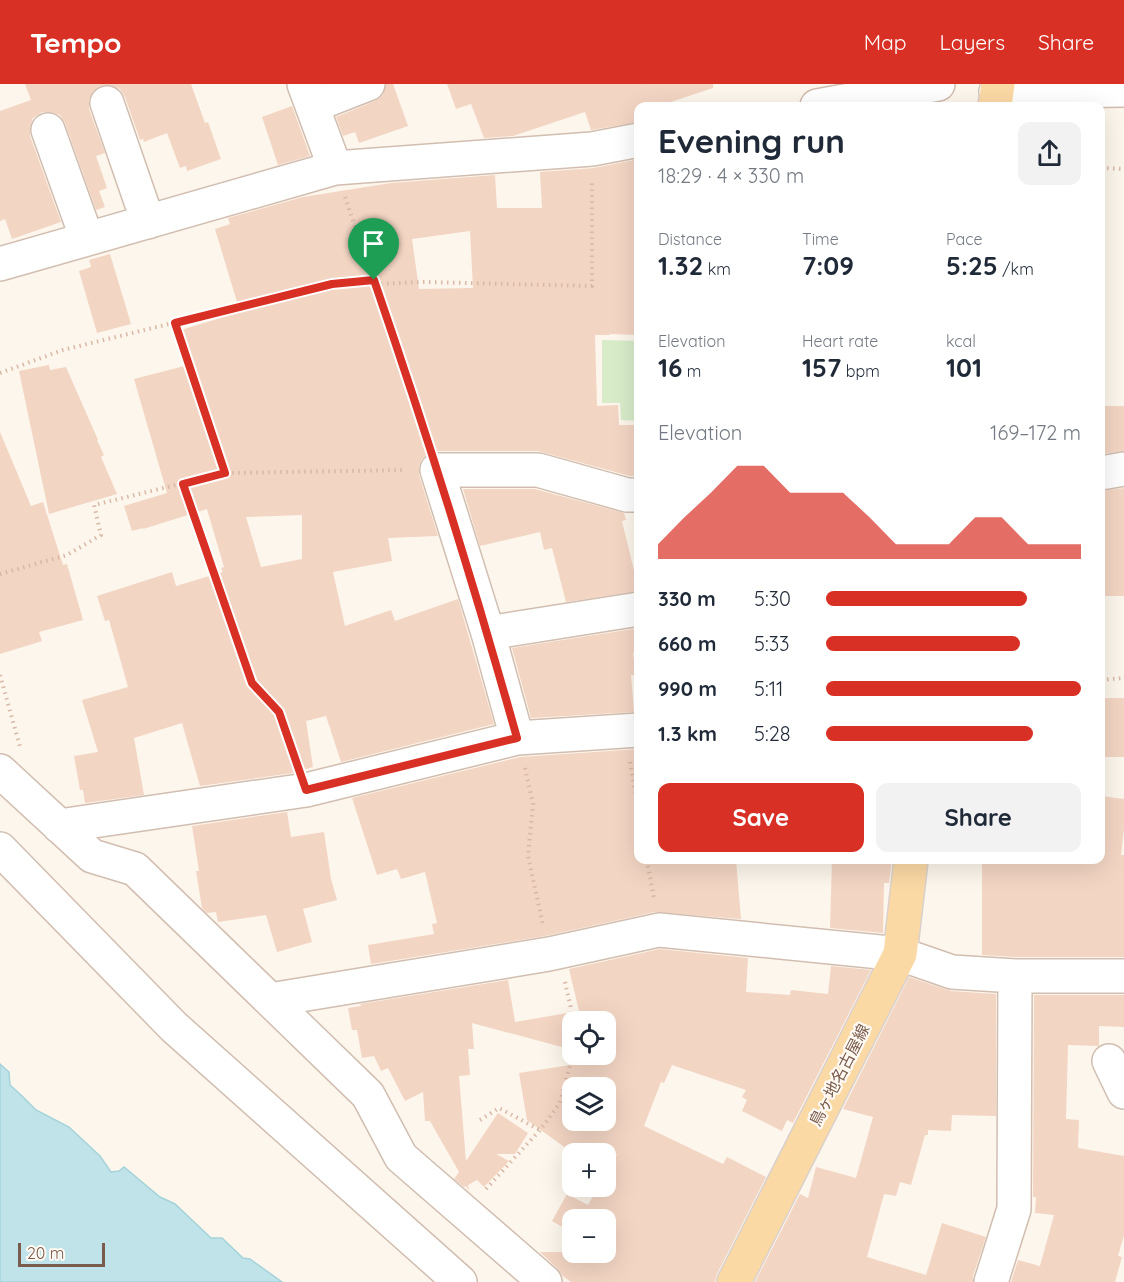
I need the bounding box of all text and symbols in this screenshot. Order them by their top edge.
text: Tempo [30,25,122,60]
text: Map [864,29,907,55]
text: Layers [940,29,1005,55]
text: Share [1038,29,1094,55]
text: Evening run [658,120,845,161]
button: share [1018,122,1081,185]
text: 18:29 · 4 × 330 m [658,163,804,188]
pin [348,218,399,280]
icon: arrive [357,227,390,260]
text: Distance [658,229,722,249]
text: Time [802,229,839,249]
text: Pace [946,229,982,249]
text: 1.32 [658,249,703,282]
text: 7:09 [802,249,854,282]
text: 5:25 [946,249,998,282]
text: km [703,259,731,279]
text: /km [998,259,1034,279]
text: Elevation [658,331,725,351]
text: Heart rate [802,331,878,351]
text: kcal [946,331,976,351]
text: 16 [658,351,683,384]
text: 157 [802,351,841,384]
text: 101 [946,351,982,384]
text: m [683,361,701,381]
text: bpm [841,361,880,381]
text: Elevation [658,420,742,445]
text: 169–172 m [990,420,1081,445]
text: 330 m [658,586,716,611]
text: 5:30 [754,586,791,611]
text: 660 m [658,631,716,656]
text: 5:33 [754,631,790,656]
text: 990 m [658,676,717,701]
text: 5:11 [754,676,783,701]
text: 1.3 km [658,721,717,746]
text: 5:28 [754,721,791,746]
button: Save [658,783,864,852]
button: Share [876,783,1081,852]
map controls [562,1011,616,1263]
button: locate [562,1011,616,1065]
street label: 鳥ヶ地名古屋線 [805,1021,873,1129]
button: layers [562,1077,616,1131]
button: + [562,1143,616,1197]
button: − [562,1209,616,1263]
scale bar [18,1240,105,1268]
text: 20 m [27,1243,64,1263]

